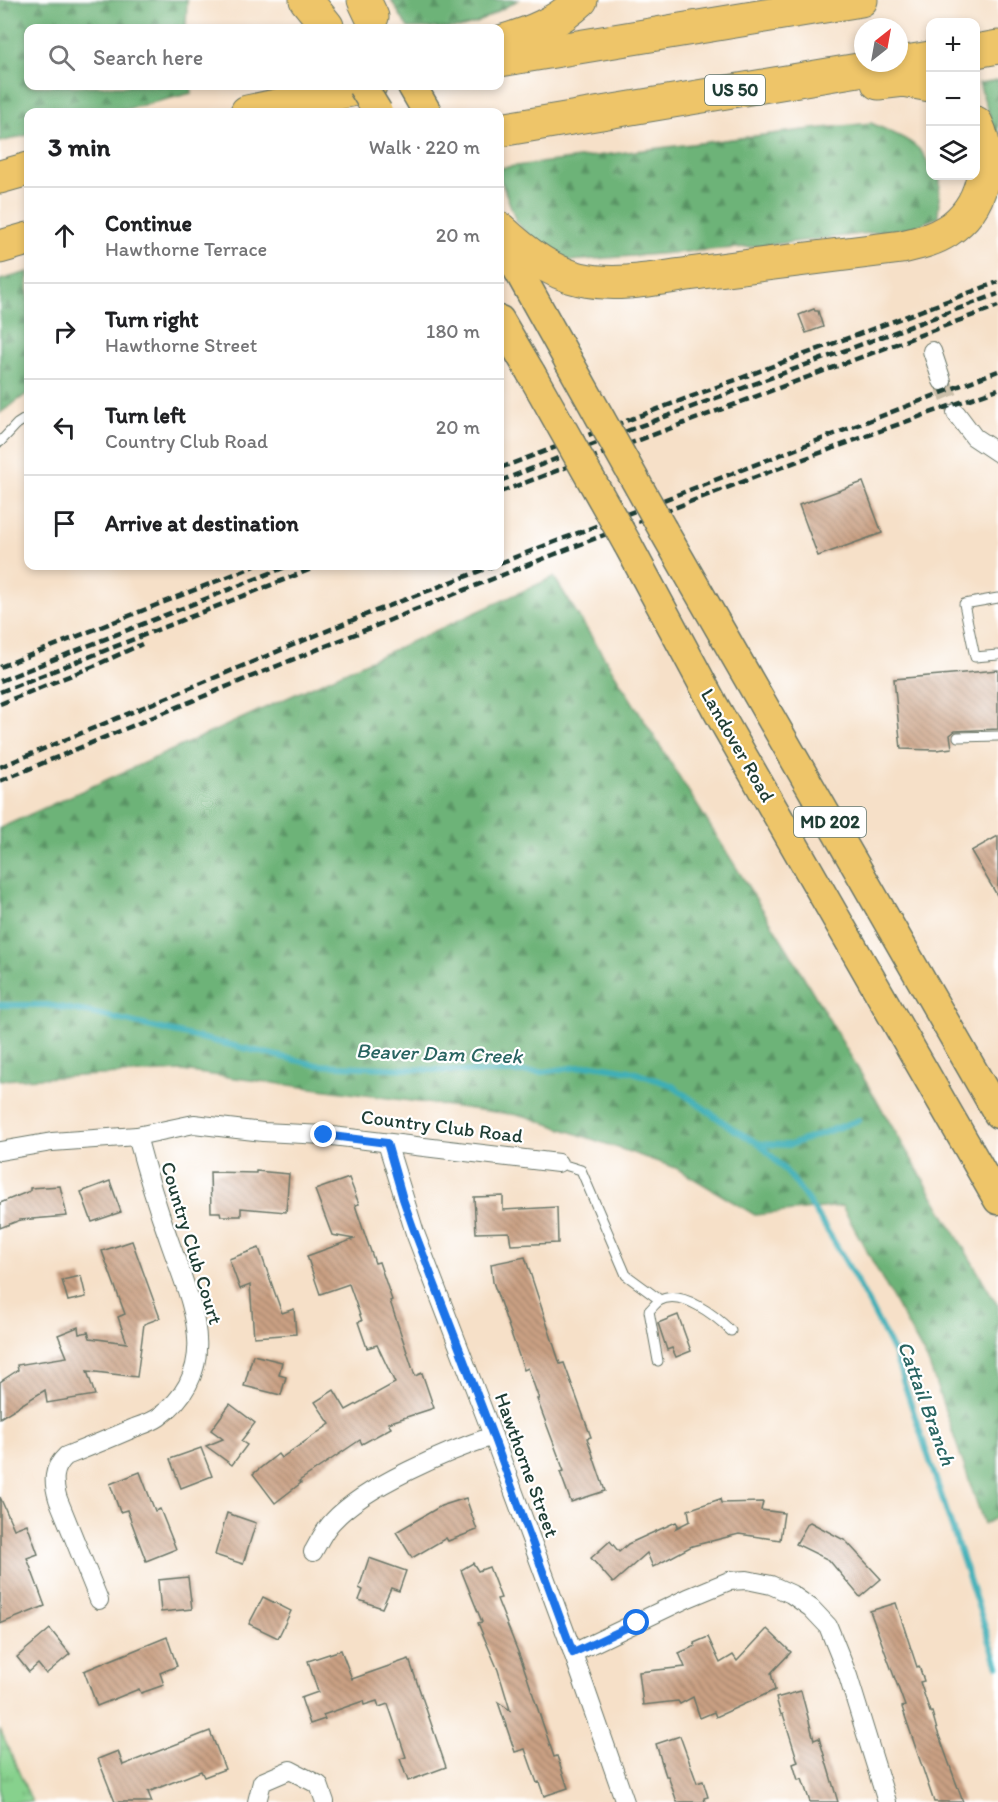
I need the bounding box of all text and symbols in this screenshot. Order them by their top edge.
north arrow [854,18,908,72]
map controls [926,18,980,180]
button: + [926,18,980,72]
search box [24,24,504,90]
icon: search [45,41,78,74]
text: Search here [93,44,203,71]
button: − [926,72,980,126]
road number: US 50 [705,75,765,105]
button: layers [926,126,980,180]
text: 3 min [48,131,110,163]
text: Walk · 220 m [369,135,480,159]
text: Continue [105,210,192,237]
icon: ahead [48,219,81,252]
text: 20 m [436,223,480,247]
text: Hawthorne Terrace [105,237,267,261]
text: Turn right [105,306,199,333]
icon: right [48,315,81,348]
text: 180 m [426,319,480,343]
text: Hawthorne Street [105,333,257,357]
text: Turn left [105,402,186,429]
icon: left [48,411,81,444]
text: 20 m [436,415,480,439]
text: Country Club Road [105,429,268,453]
icon: arrive [48,507,81,540]
text: Arrive at destination [105,510,299,537]
street label: Landover Road [696,684,780,806]
road number: MD 202 [794,807,866,837]
water label: Beaver Dam Creek [355,1038,524,1068]
street label: Country Club Road [360,1104,524,1148]
route end [310,1121,336,1147]
street label: Country Club Court [156,1159,228,1328]
water label: Cattail Branch [893,1337,961,1469]
street label: Hawthorne Street [490,1389,564,1541]
route start [623,1609,649,1635]

